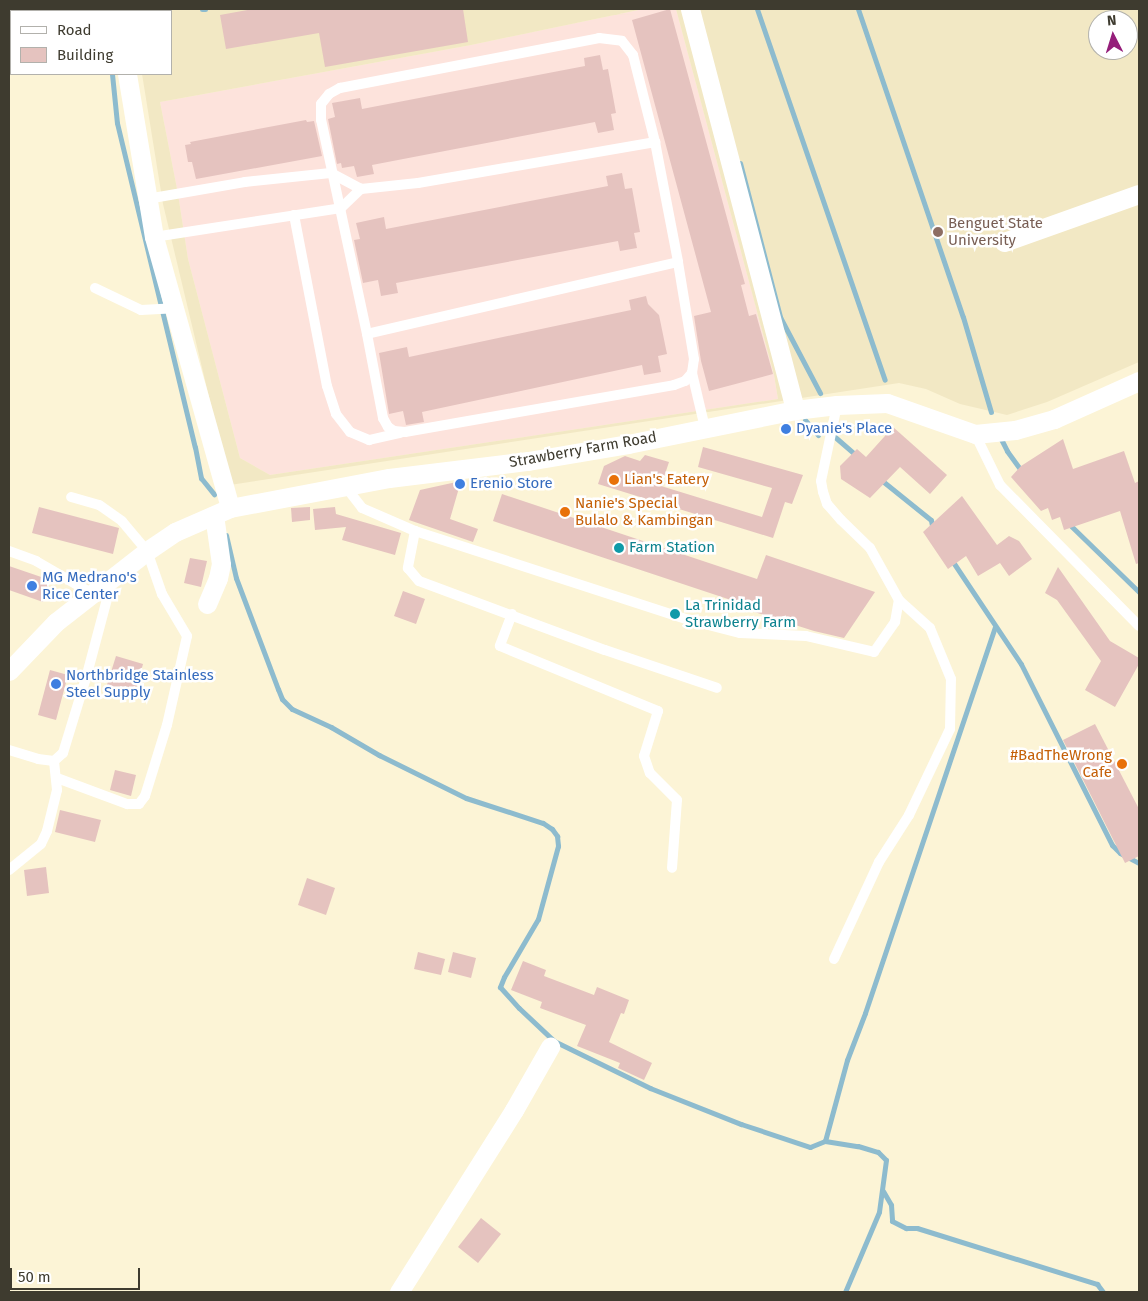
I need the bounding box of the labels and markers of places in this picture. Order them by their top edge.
place label: Benguet State University [948,214,1043,249]
marker: Benguet State University [932,226,944,238]
place label: Dyanie's Place [796,420,892,438]
marker: Dyanie's Place [780,423,792,435]
place label: Lian's Eatery [624,471,709,489]
marker: Lian's Eatery [608,474,620,486]
place label: Erenio Store [470,475,553,493]
marker: Erenio Store [454,478,466,490]
place label: Nanie's Special Bulalo & Kambingan [575,494,713,529]
marker: Nanie's Special Bulalo & Kambingan [559,506,571,518]
place label: Farm Station [629,539,715,557]
marker: Farm Station [613,542,625,554]
place label: MG Medrano's Rice Center [42,568,137,603]
marker: MG Medrano's Rice Center [26,580,38,592]
place label: La Trinidad Strawberry Farm [685,596,796,631]
marker: La Trinidad Strawberry Farm [669,608,681,620]
place label: Northbridge Stainless Steel Supply [66,666,214,701]
marker: Northbridge Stainless Steel Supply [50,678,62,690]
place label: #BadTheWrong Cafe [1010,746,1112,781]
marker: #BadTheWrong Cafe [1116,758,1128,770]

